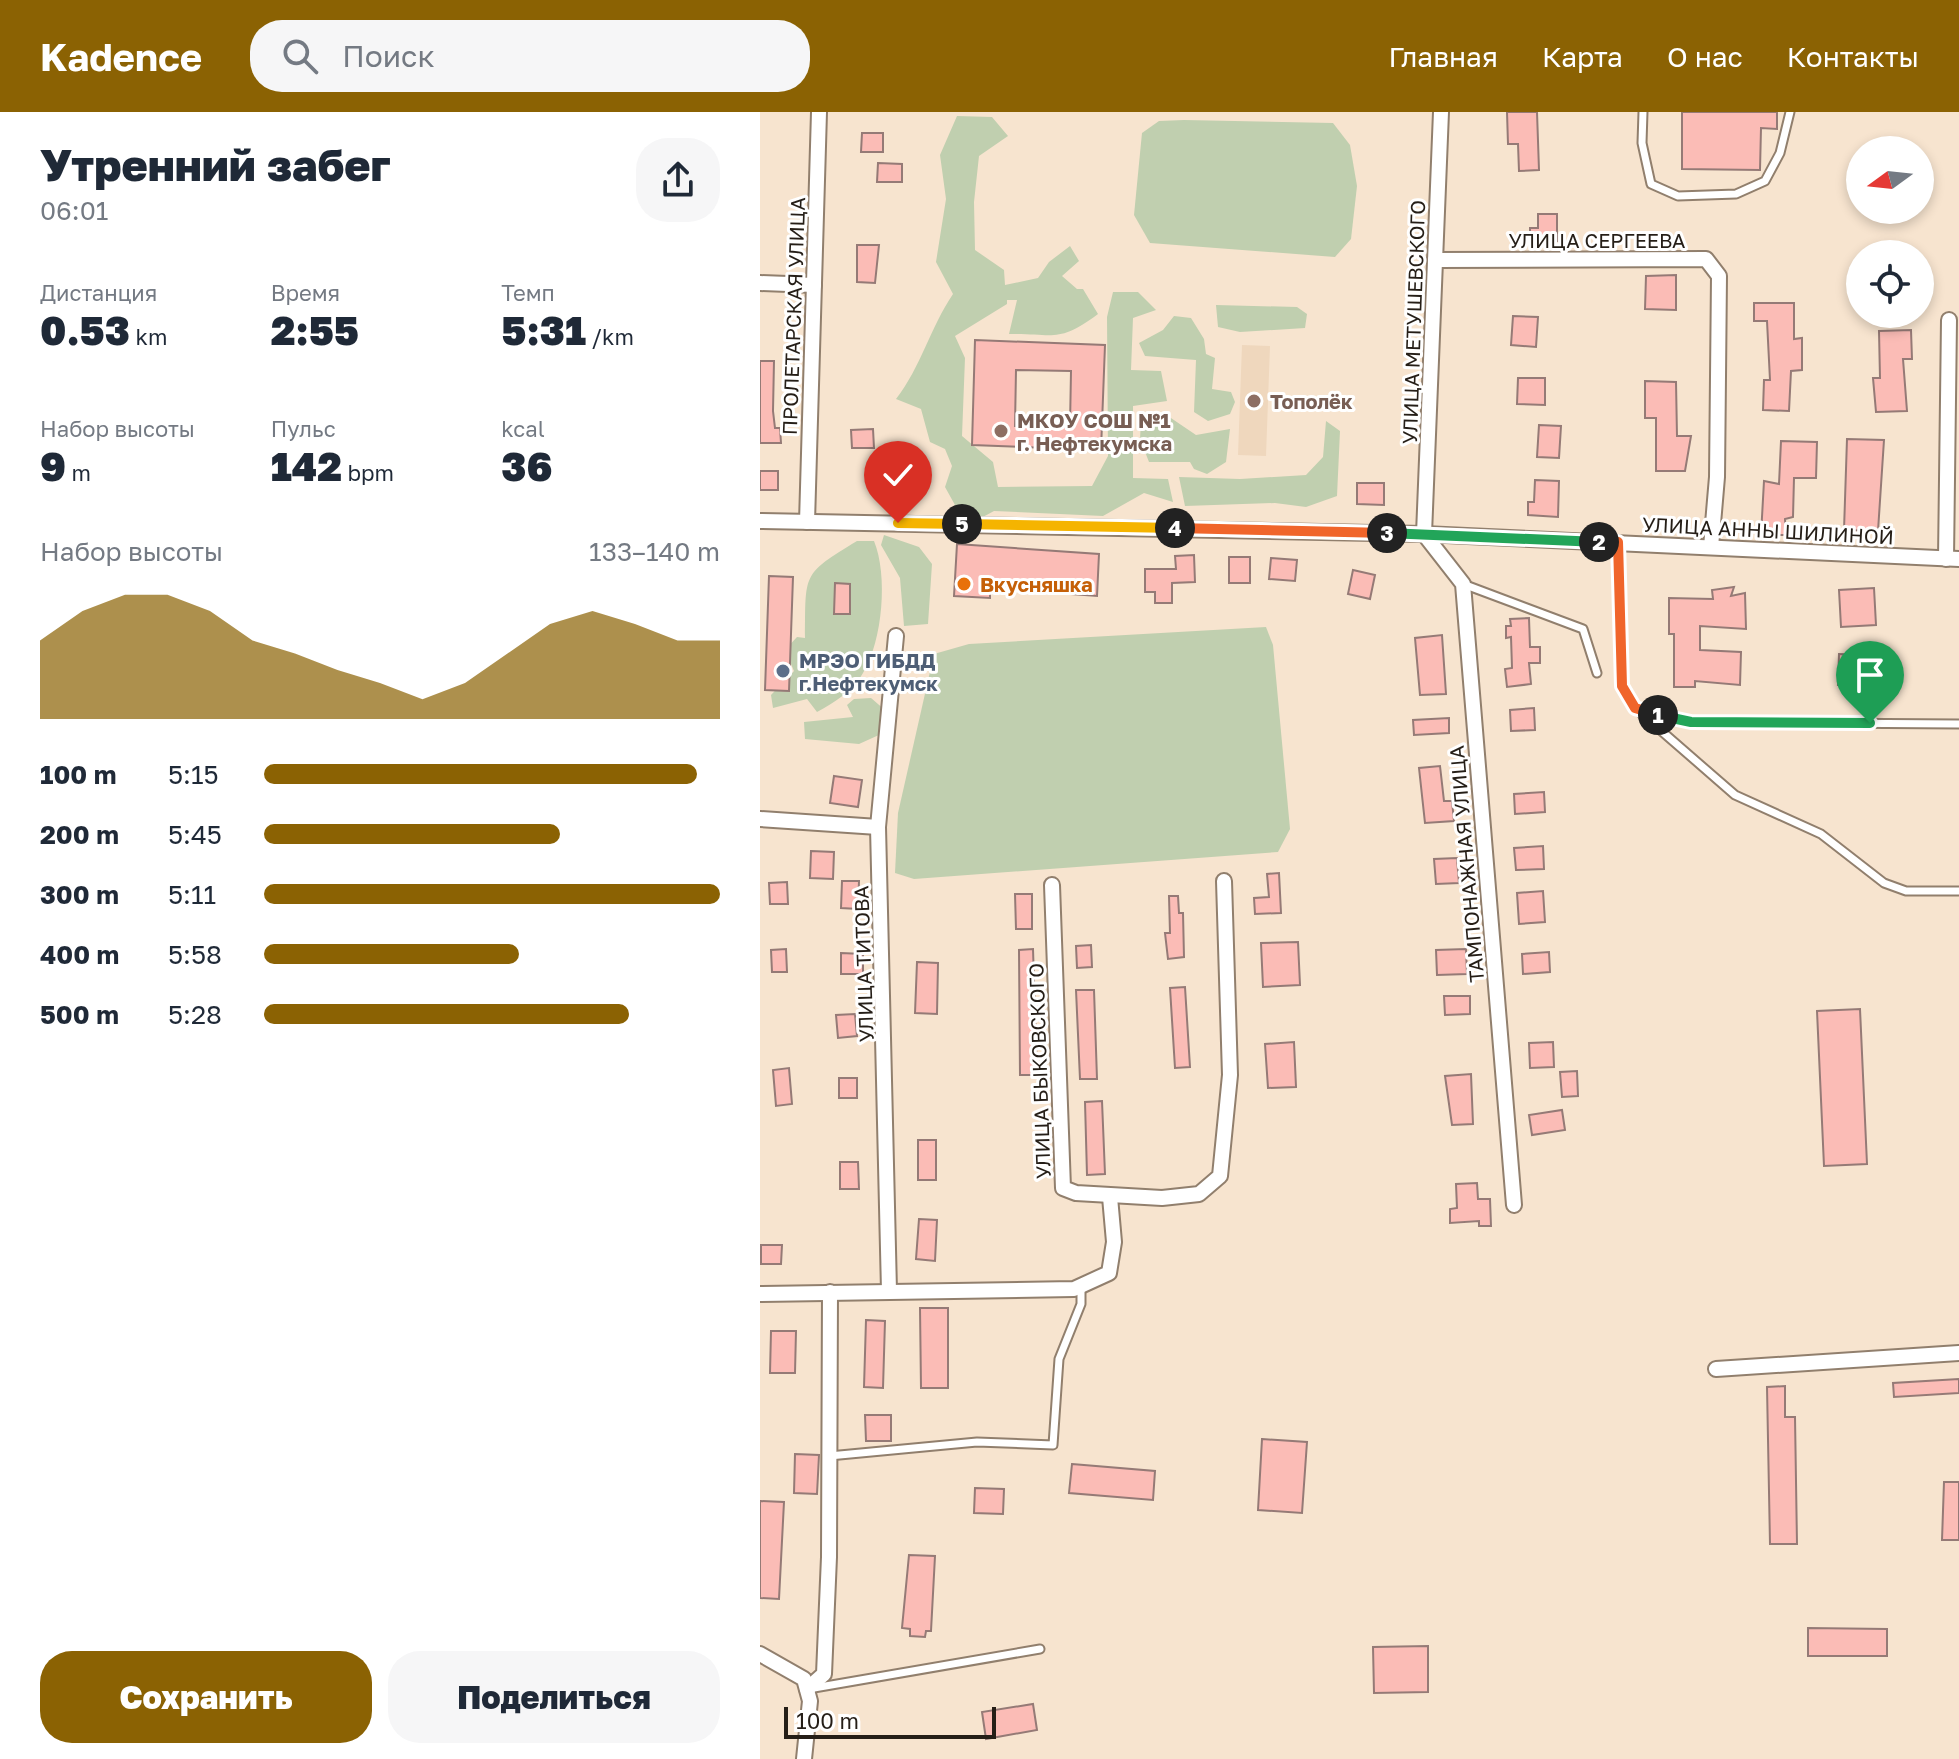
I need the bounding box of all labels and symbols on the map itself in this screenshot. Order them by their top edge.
north arrow [1846,136,1934,224]
street label: ПРОЛЕТАРСКАЯ УЛИЦА [777,197,809,435]
street label: УЛИЦА МЕТУШЕВСКОГО [1397,199,1429,445]
street label: УЛИЦА СЕРГЕЕВА [1509,228,1685,252]
place label: Тополёк [1270,389,1353,413]
marker: Тополёк [1245,392,1263,410]
place label: МКОУ СОШ №1 г. Нефтекумска [1017,408,1172,455]
marker: МКОУ СОШ №1 г. Нефтекумска [992,422,1010,440]
pin [864,441,932,523]
pin: 5 [942,504,982,544]
pin: 4 [1155,508,1195,548]
street label: УЛИЦА АННЫ ШИЛИНОЙ [1642,511,1894,549]
pin: 3 [1367,513,1407,553]
pin: 2 [1579,522,1619,562]
place label: Вкусняшка [980,572,1093,596]
marker: Вкусняшка [955,575,973,593]
pin [1836,641,1904,723]
place label: МРЭО ГИБДД г.Нефтекумск [799,648,938,695]
marker: МРЭО ГИБДД г.Нефтекумск [774,662,792,680]
pin: 1 [1638,695,1678,735]
street label: ТАМПОНАЖНАЯ УЛИЦА [1444,745,1488,983]
street label: УЛИЦА ТИТОВА [848,885,878,1043]
street label: УЛИЦА БЫКОВСКОГО [1023,962,1055,1180]
scale bar [784,1703,996,1739]

